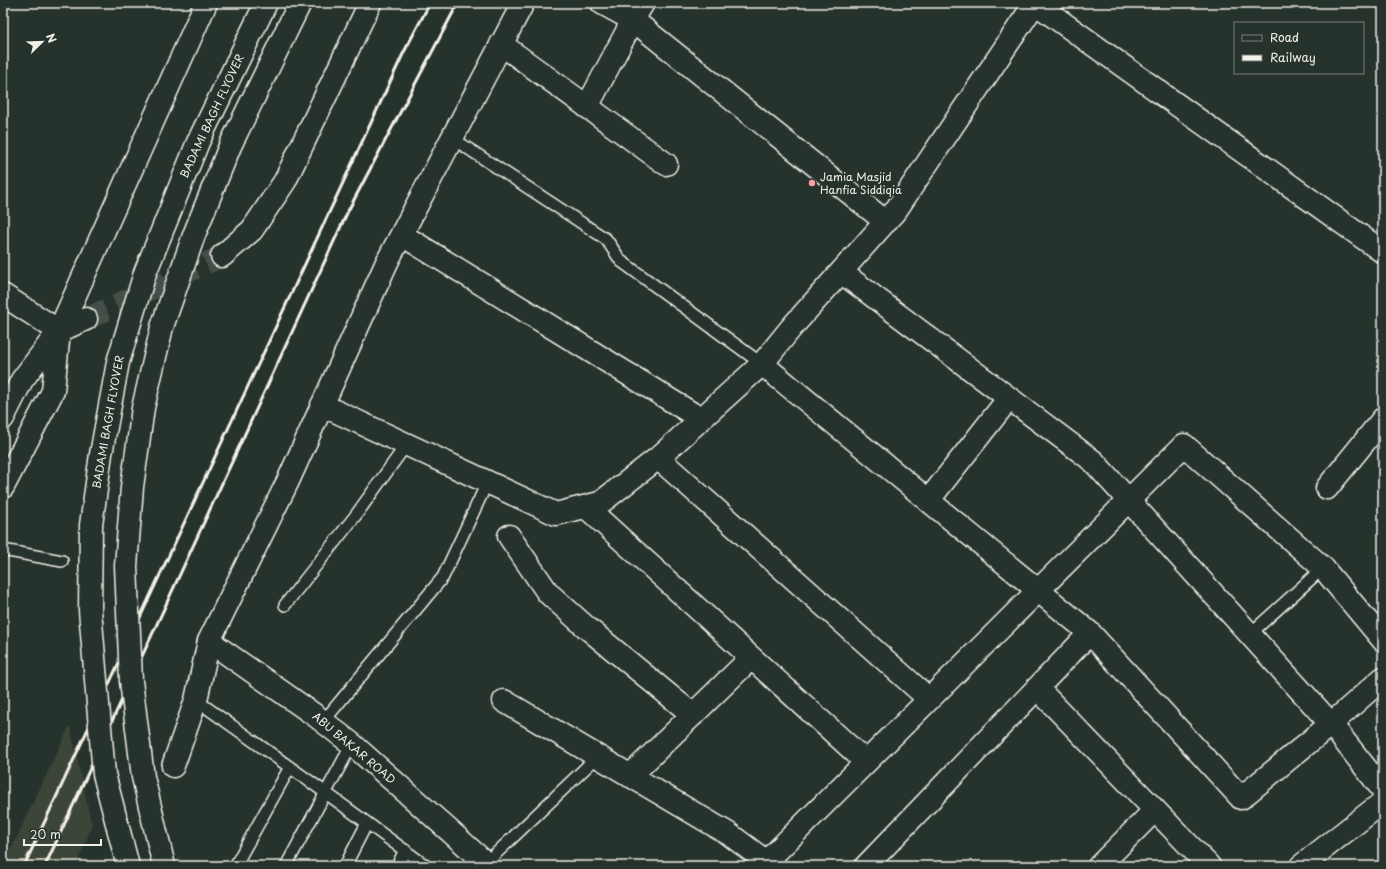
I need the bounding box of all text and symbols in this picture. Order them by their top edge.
north arrow [22,22,62,62]
legend [1234,22,1364,74]
text: Road [1270,28,1299,46]
text: N [42,31,61,45]
text: Railway [1270,48,1316,66]
street label: BADAMI BAGH FLYOVER [175,51,248,181]
place label: Jamia Masjid Hanfia Siddiqia [820,168,902,198]
marker: Jamia Masjid Hanfia Siddiqia [807,178,817,188]
street label: BADAMI BAGH FLYOVER [87,354,128,490]
street label: ABU BAKAR ROAD [309,708,400,788]
scale bar [24,821,101,847]
text: 20 m [30,825,61,843]

